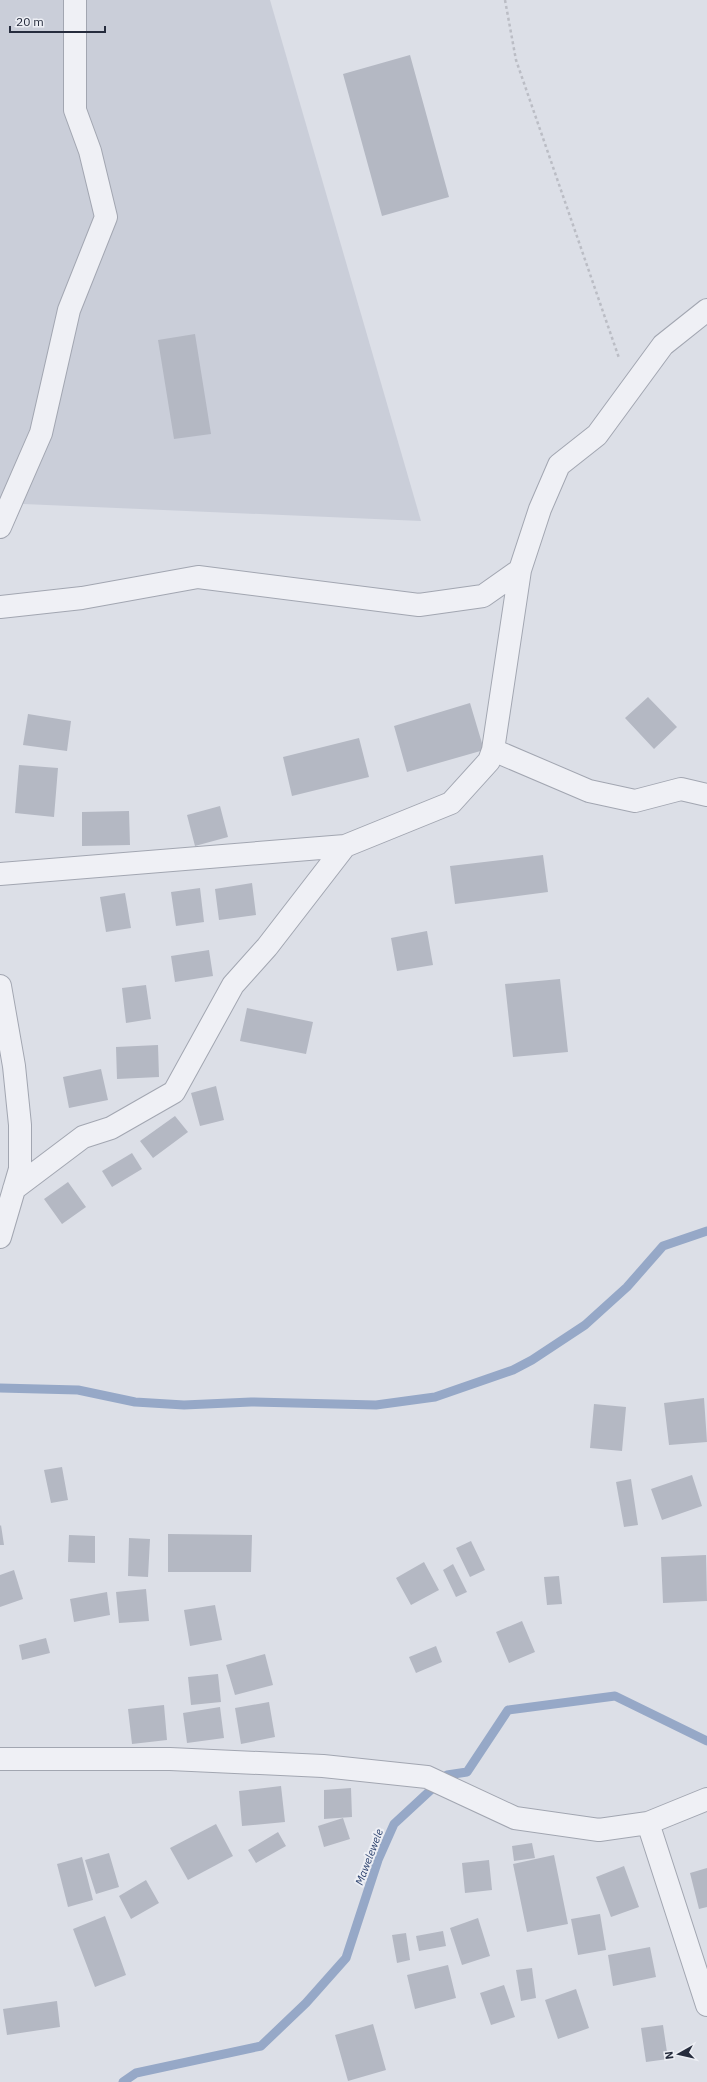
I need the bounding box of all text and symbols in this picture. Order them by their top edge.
scale bar [10,8,105,34]
text: 20 m [16,14,44,29]
water label: Mawelewele [352,1827,386,1887]
north arrow [659,2034,699,2074]
text: N [662,2050,677,2060]

